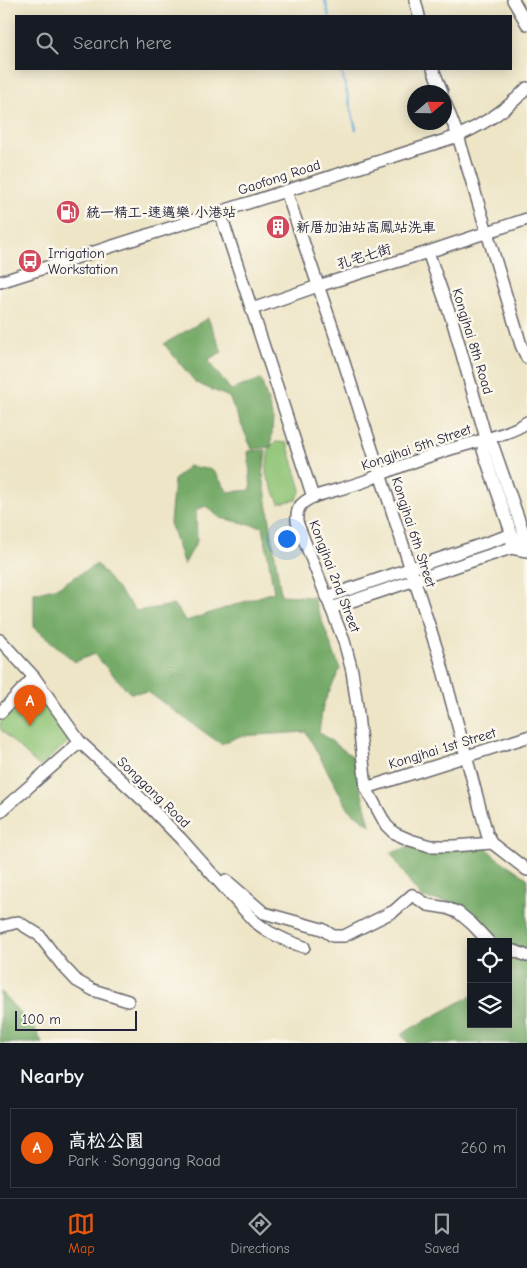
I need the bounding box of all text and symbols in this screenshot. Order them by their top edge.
search box [15,15,512,70]
icon: search [33,29,61,57]
text: Search here [73,32,172,54]
north arrow [407,85,452,130]
street label: Gaofong Road [236,156,323,199]
fuel station icon: 統一精工-速邁樂 小港站 [55,199,81,225]
place label: 統一精工-速邁樂 小港站 [86,204,236,221]
building icon: 新厝加油站高鳳站洗車 [265,214,291,240]
place label: 新厝加油站高鳳站洗車 [296,219,436,236]
street label: 孔宅七街 [335,240,393,273]
place label: Irrigation Workstation [48,245,118,278]
bus stop icon: Irrigation Workstation [17,248,43,274]
street label: Kongjhai 8th Road [448,286,497,396]
street label: Kongjhai 5th Street [359,420,474,474]
street label: Kongjhai 6th Street [388,475,440,590]
street label: Kongjhai 2nd Street [305,518,364,635]
your location [274,526,300,552]
pin: A [14,685,46,726]
street label: Kongjhai 1st Street [386,724,499,773]
street label: Songgang Road [114,753,194,831]
map controls [467,938,512,1028]
button: locate [467,938,512,983]
button: layers [467,983,512,1028]
scale bar [15,1008,138,1031]
text: 100 m [22,1011,61,1028]
text: Nearby [20,1064,84,1088]
text: 高松公園 [68,1130,144,1152]
text: A [33,1139,41,1157]
text: 260 m [461,1139,506,1157]
text: Park · Songgang Road [68,1152,221,1170]
tab: Map [67,1210,95,1257]
tab: Directions [230,1210,290,1257]
tab: Saved [425,1210,460,1257]

